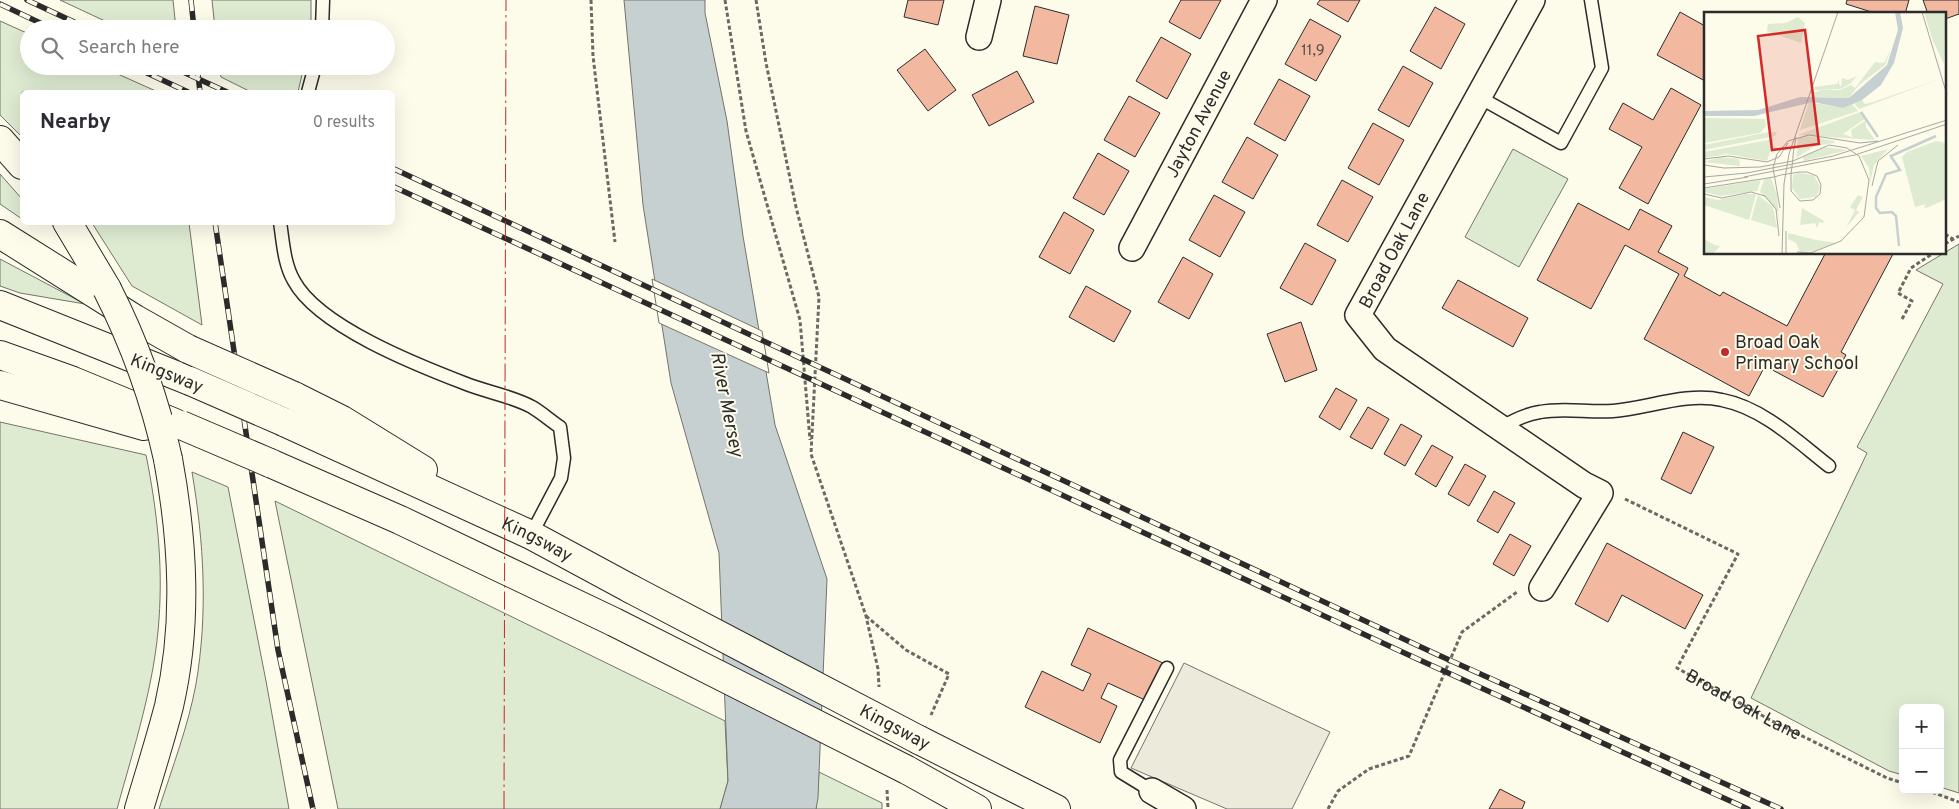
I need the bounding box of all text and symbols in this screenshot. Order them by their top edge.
inset map [1704,12,1946,255]
search box [20,20,395,75]
icon: search [38,34,66,62]
text: Search here [78,36,180,60]
house number: 11,9 [1301,42,1325,61]
street label: Jayton Avenue [1161,66,1238,182]
text: Nearby [40,109,111,136]
text: 0 results [313,113,375,133]
street label: Broad Oak Lane [1355,188,1436,313]
place label: Broad Oak Primary School [1735,332,1859,376]
marker: Broad Oak Primary School [1719,346,1731,358]
street label: Kingsway [126,349,206,399]
water label: River Mersey [704,350,748,460]
street label: Kingsway [497,513,576,568]
street label: Broad Oak Lane [1681,665,1805,747]
street label: Kingsway [855,700,934,757]
map controls [1899,704,1944,794]
button: + [1899,704,1944,749]
button: − [1899,749,1944,794]

